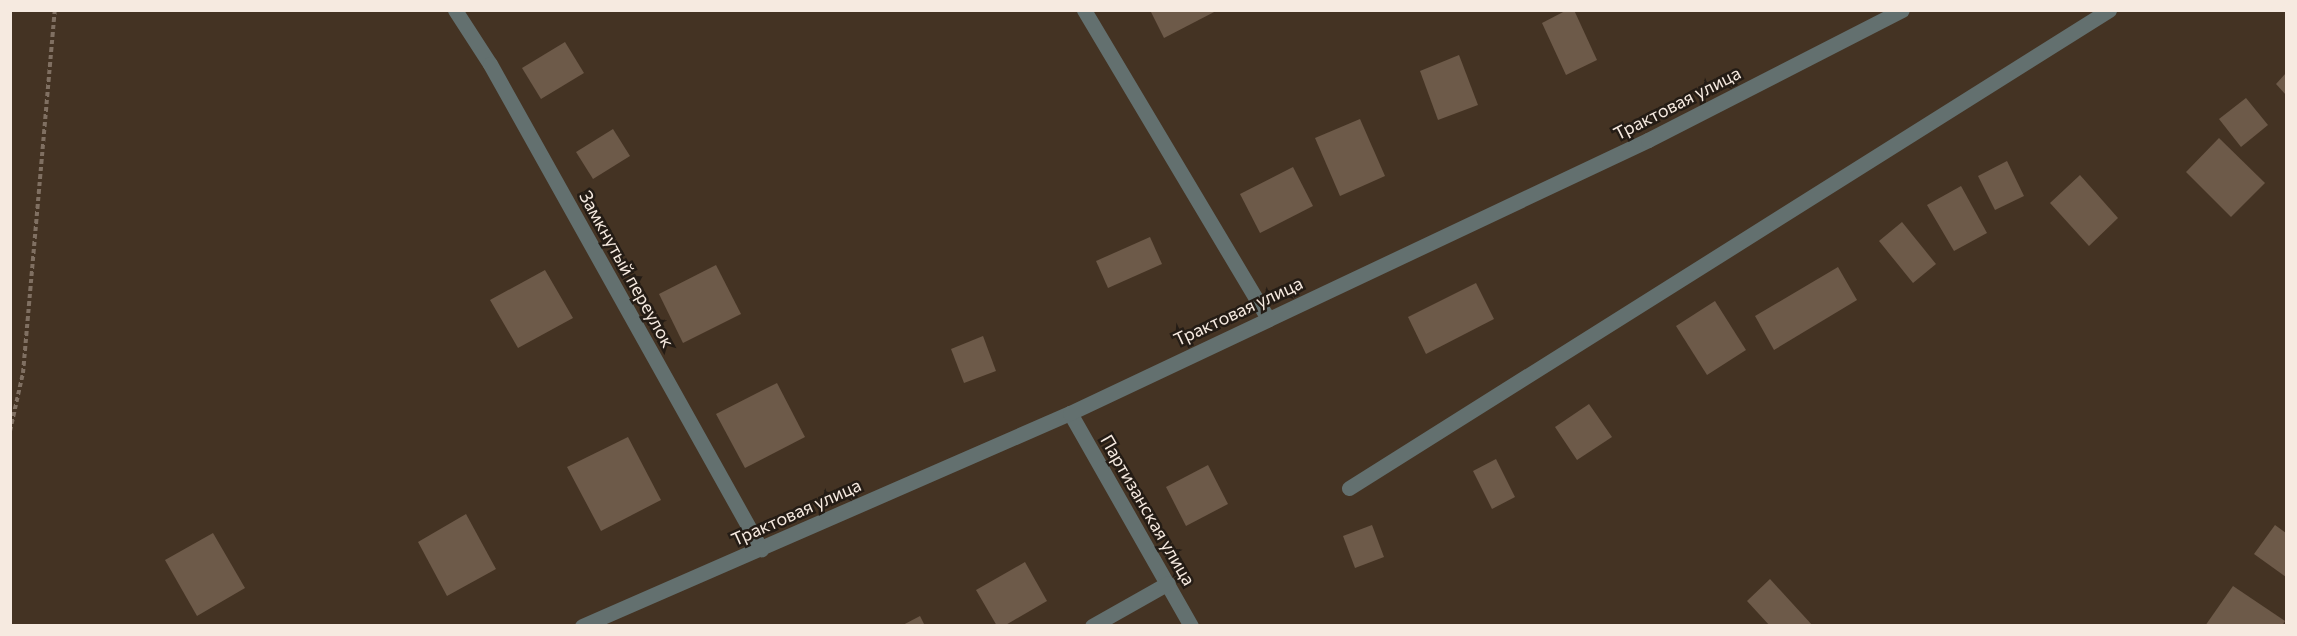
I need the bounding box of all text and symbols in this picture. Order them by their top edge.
street label: Трактовая улица [1610,62,1744,144]
street label: Замкнутый переулок [575,187,679,351]
street label: Трактовая улица [1170,272,1306,350]
street label: Партизанская улица [1096,431,1200,589]
street label: Трактовая улица [728,474,864,550]

